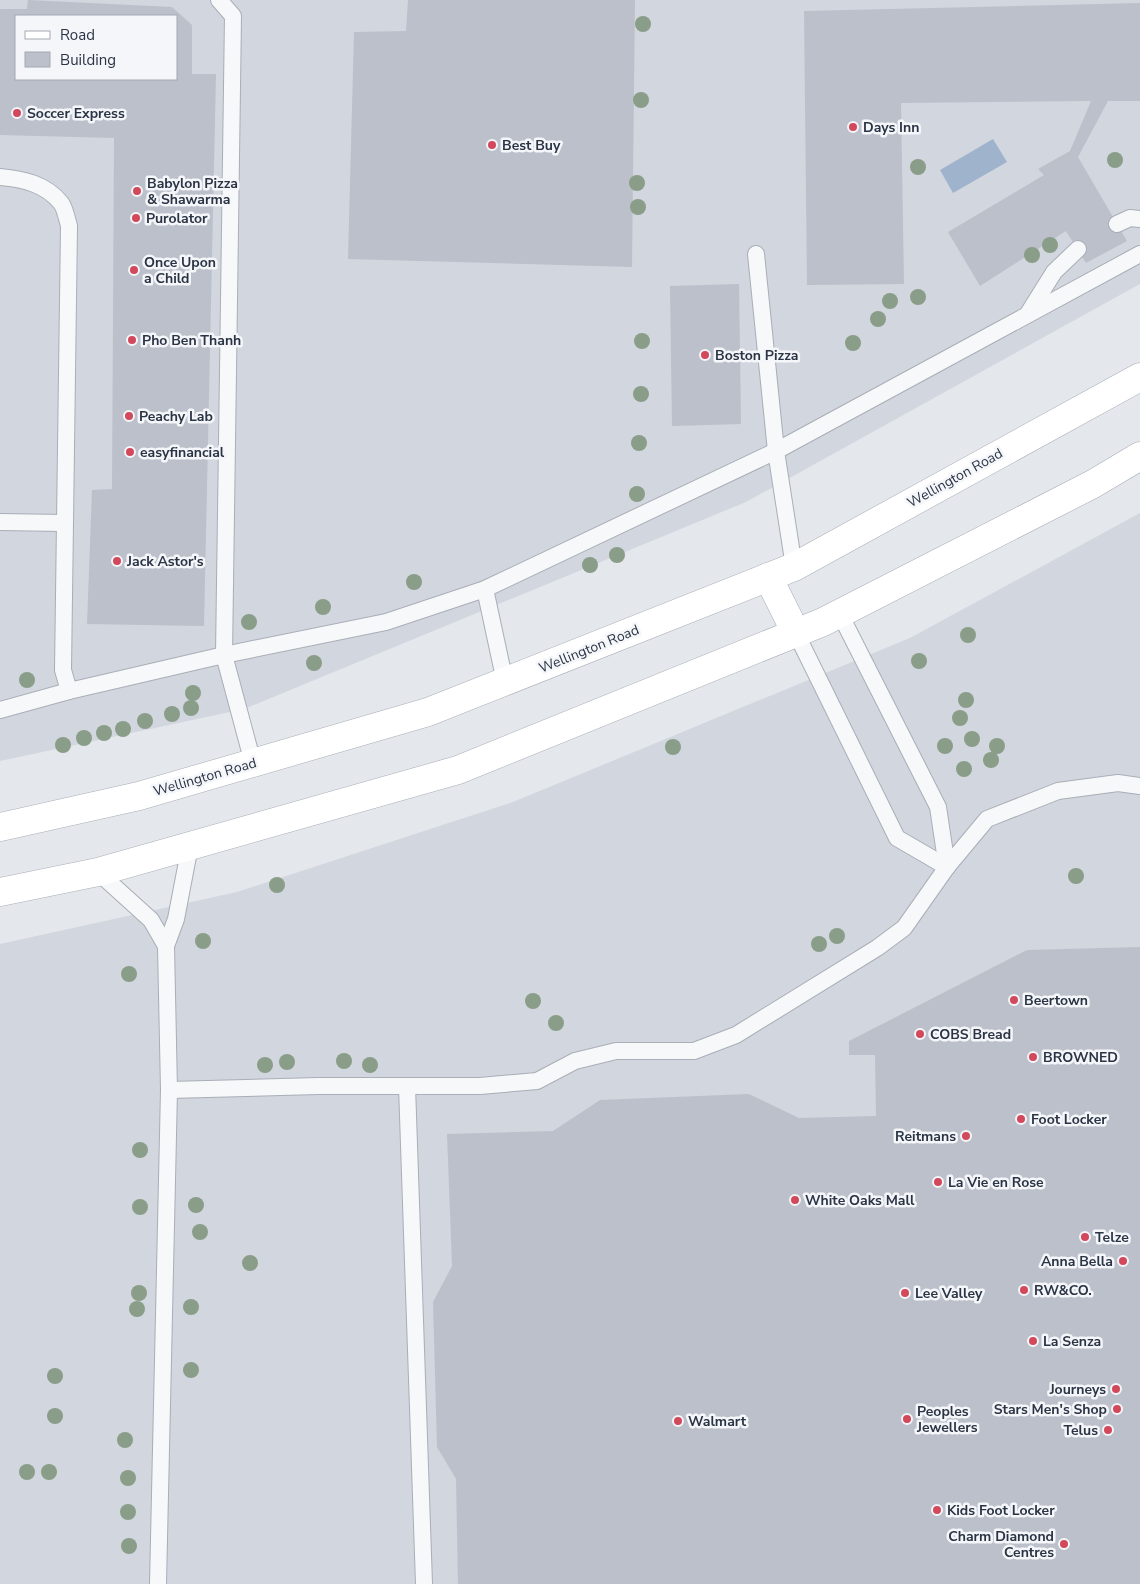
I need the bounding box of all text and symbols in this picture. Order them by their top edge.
legend [15,15,178,80]
text: Road [60,25,95,45]
text: Building [60,50,116,70]
place label: Soccer Express [27,104,125,123]
marker: Soccer Express [11,107,23,119]
place label: Days Inn [863,118,919,137]
marker: Days Inn [847,121,859,133]
place label: Best Buy [502,136,561,155]
marker: Best Buy [486,139,498,151]
place label: Babylon Pizza & Shawarma [147,174,238,209]
marker: Babylon Pizza & Shawarma [131,185,143,197]
place label: Purolator [146,209,208,228]
marker: Purolator [130,212,142,224]
place label: Once Upon a Child [144,253,216,288]
marker: Once Upon a Child [128,264,140,276]
place label: Pho Ben Thanh [142,331,241,350]
marker: Pho Ben Thanh [126,334,138,346]
place label: Boston Pizza [715,346,798,365]
marker: Boston Pizza [699,349,711,361]
place label: Peachy Lab [139,407,213,426]
marker: Peachy Lab [123,410,135,422]
place label: easyfinancial [140,443,225,462]
street label: Wellington Road [904,444,1006,512]
marker: easyfinancial [124,446,136,458]
place label: Jack Astor's [126,552,204,571]
marker: Jack Astor's [111,555,123,567]
street label: Wellington Road [536,620,642,678]
street label: Wellington Road [151,753,259,801]
place label: Beertown [1024,991,1088,1010]
marker: Beertown [1008,994,1020,1006]
place label: COBS Bread [930,1025,1011,1044]
marker: COBS Bread [914,1028,926,1040]
place label: BROWNED [1043,1048,1118,1067]
marker: BROWNED [1027,1051,1039,1063]
place label: Foot Locker [1031,1110,1107,1129]
marker: Foot Locker [1015,1113,1027,1125]
place label: Reitmans [895,1127,956,1146]
marker: Reitmans [960,1130,972,1142]
place label: La Vie en Rose [948,1173,1044,1192]
marker: La Vie en Rose [932,1176,944,1188]
place label: White Oaks Mall [805,1191,915,1210]
marker: White Oaks Mall [789,1194,801,1206]
place label: Telze [1095,1228,1129,1247]
marker: Telze [1079,1231,1091,1243]
place label: Anna Bella [1041,1252,1113,1271]
marker: Anna Bella [1117,1255,1129,1267]
place label: RW&CO. [1034,1281,1092,1300]
place label: Lee Valley [915,1284,983,1303]
marker: RW&CO. [1018,1284,1030,1296]
marker: Lee Valley [899,1287,911,1299]
place label: La Senza [1043,1332,1101,1351]
marker: La Senza [1027,1335,1039,1347]
place label: Journeys [1049,1380,1106,1399]
marker: Journeys [1110,1383,1122,1395]
place label: Stars Men's Shop [994,1400,1107,1419]
place label: Peoples Jewellers [916,1402,978,1437]
marker: Stars Men's Shop [1111,1403,1123,1415]
place label: Walmart [688,1412,747,1431]
marker: Peoples Jewellers [901,1413,913,1425]
marker: Walmart [672,1415,684,1427]
place label: Telus [1063,1421,1098,1440]
marker: Telus [1102,1424,1114,1436]
place label: Kids Foot Locker [947,1501,1055,1520]
marker: Kids Foot Locker [931,1504,943,1516]
place label: Charm Diamond Centres [948,1527,1054,1562]
marker: Charm Diamond Centres [1058,1538,1070,1550]

